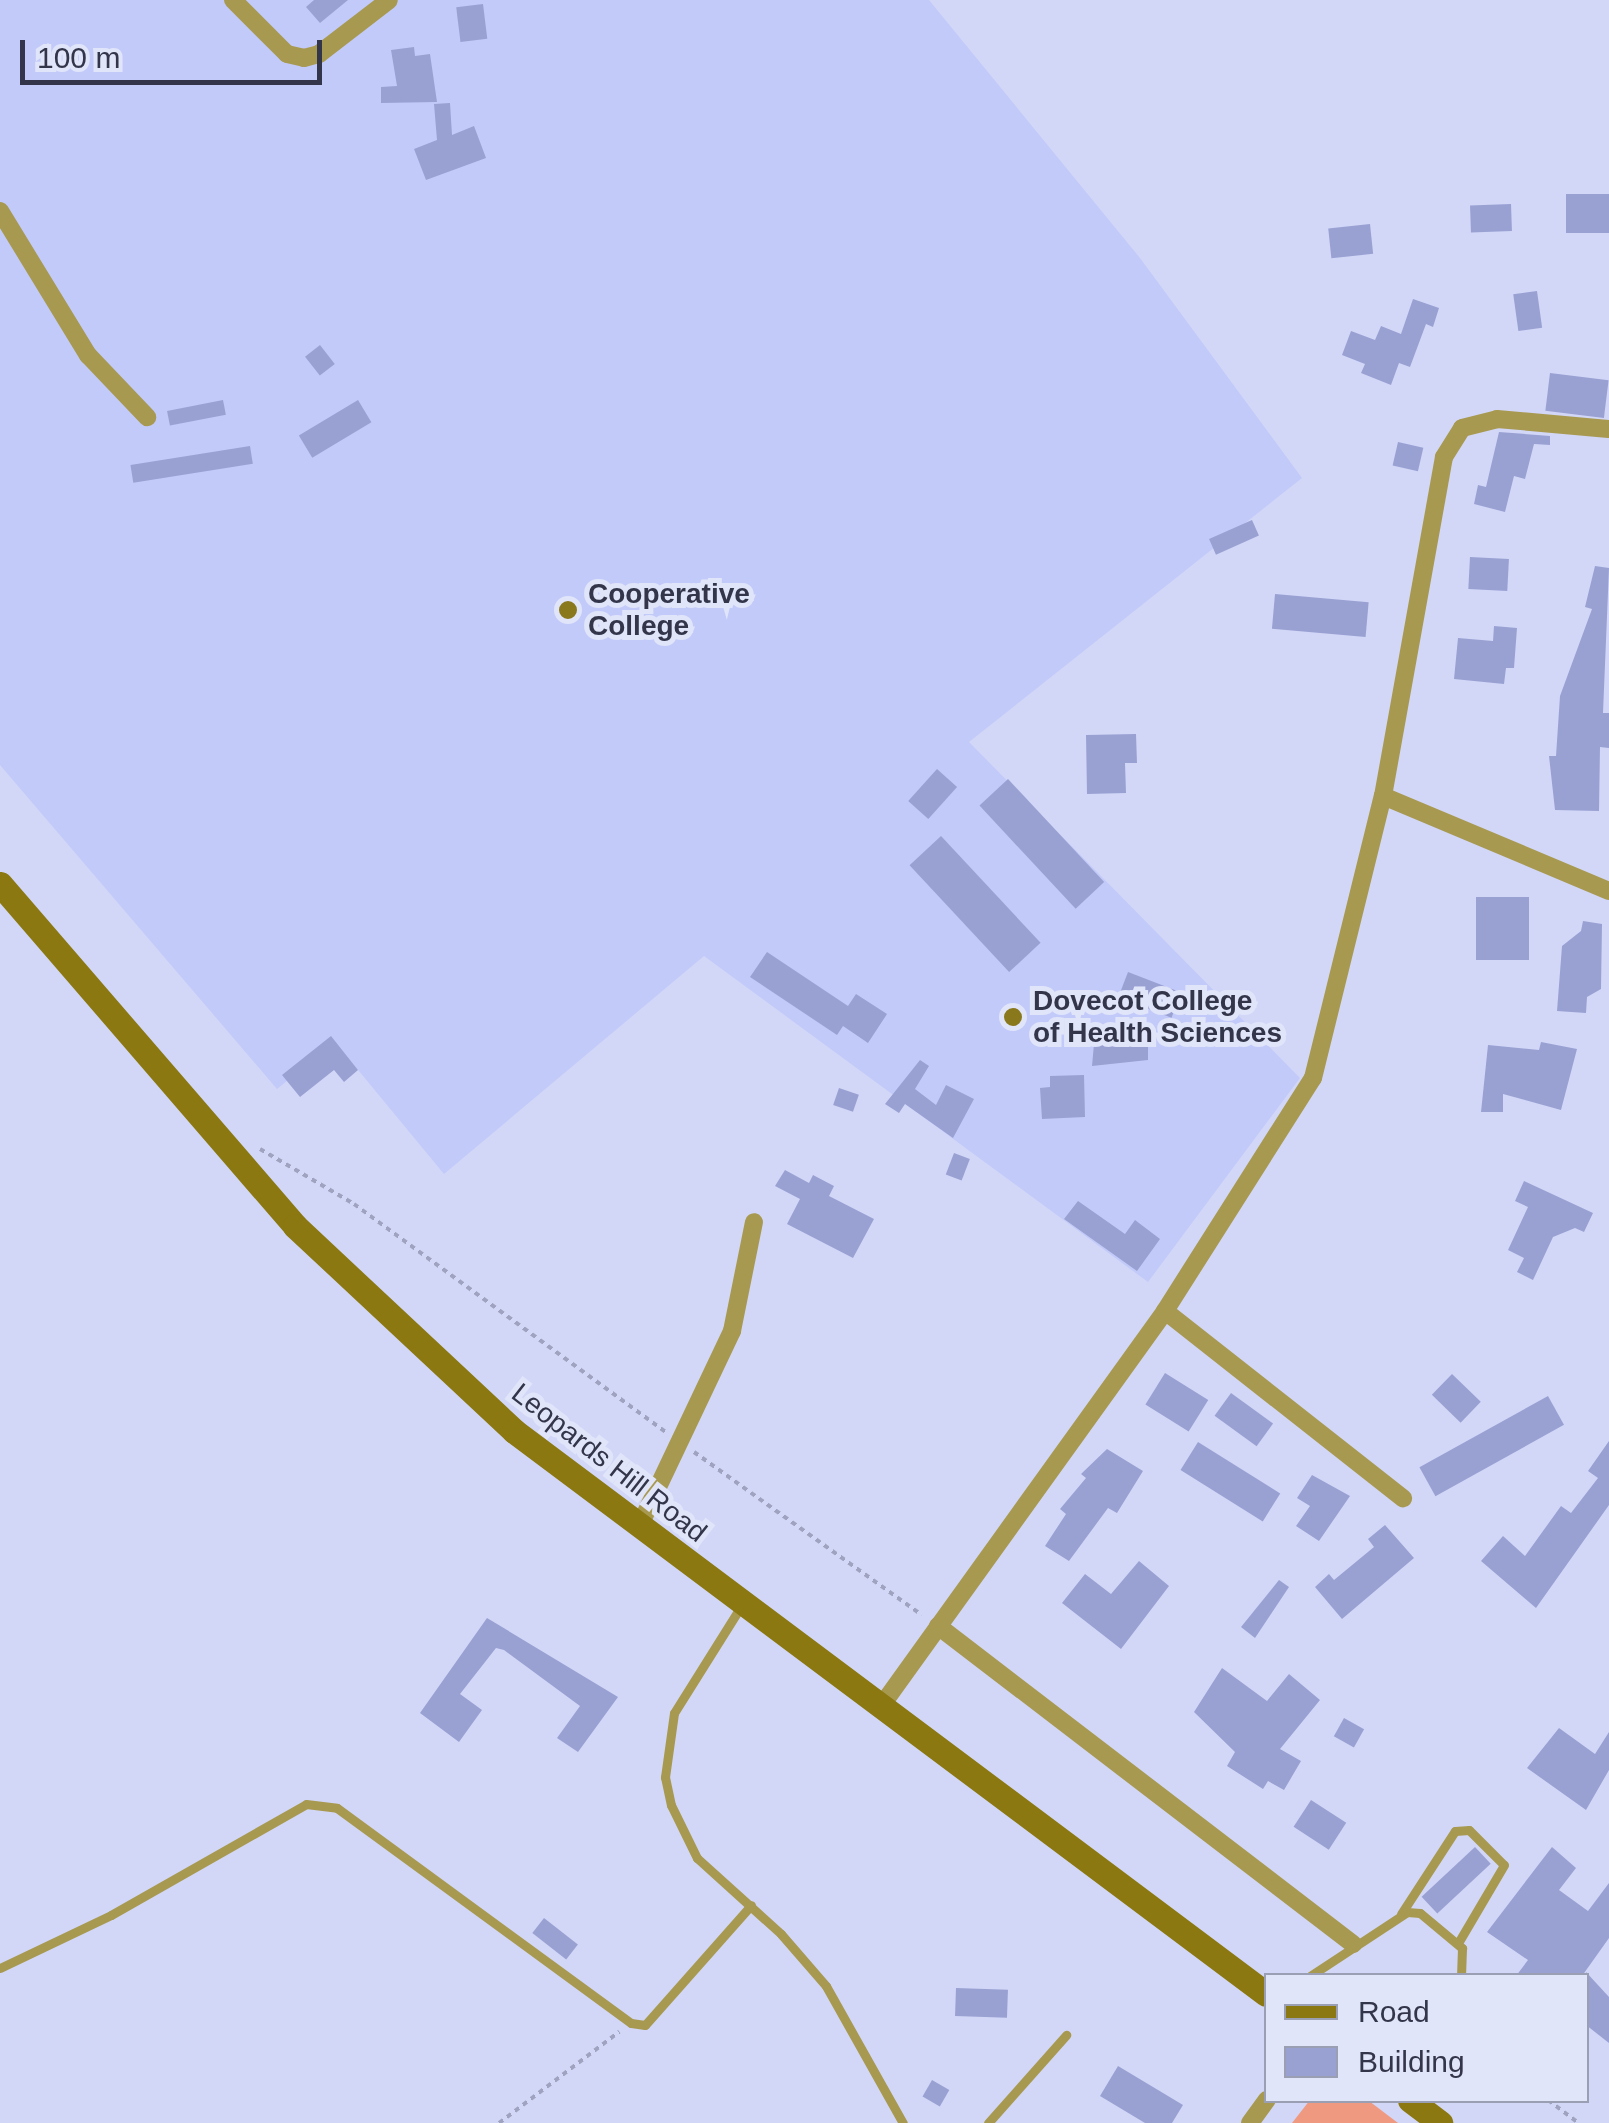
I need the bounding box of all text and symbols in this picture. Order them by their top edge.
scale bar [25,20,328,82]
text: 100 m [37,41,120,74]
place label: Cooperative College [588,577,750,643]
marker: Cooperative College [557,599,579,621]
place label: Dovecot College of Health Sciences [1033,984,1282,1050]
marker: Dovecot College of Health Sciences [1002,1006,1024,1028]
street label: Leopards Hill Road [505,1376,713,1550]
legend [1264,1973,1589,2103]
text: Road [1358,1995,1430,2028]
text: Building [1358,2045,1465,2078]

